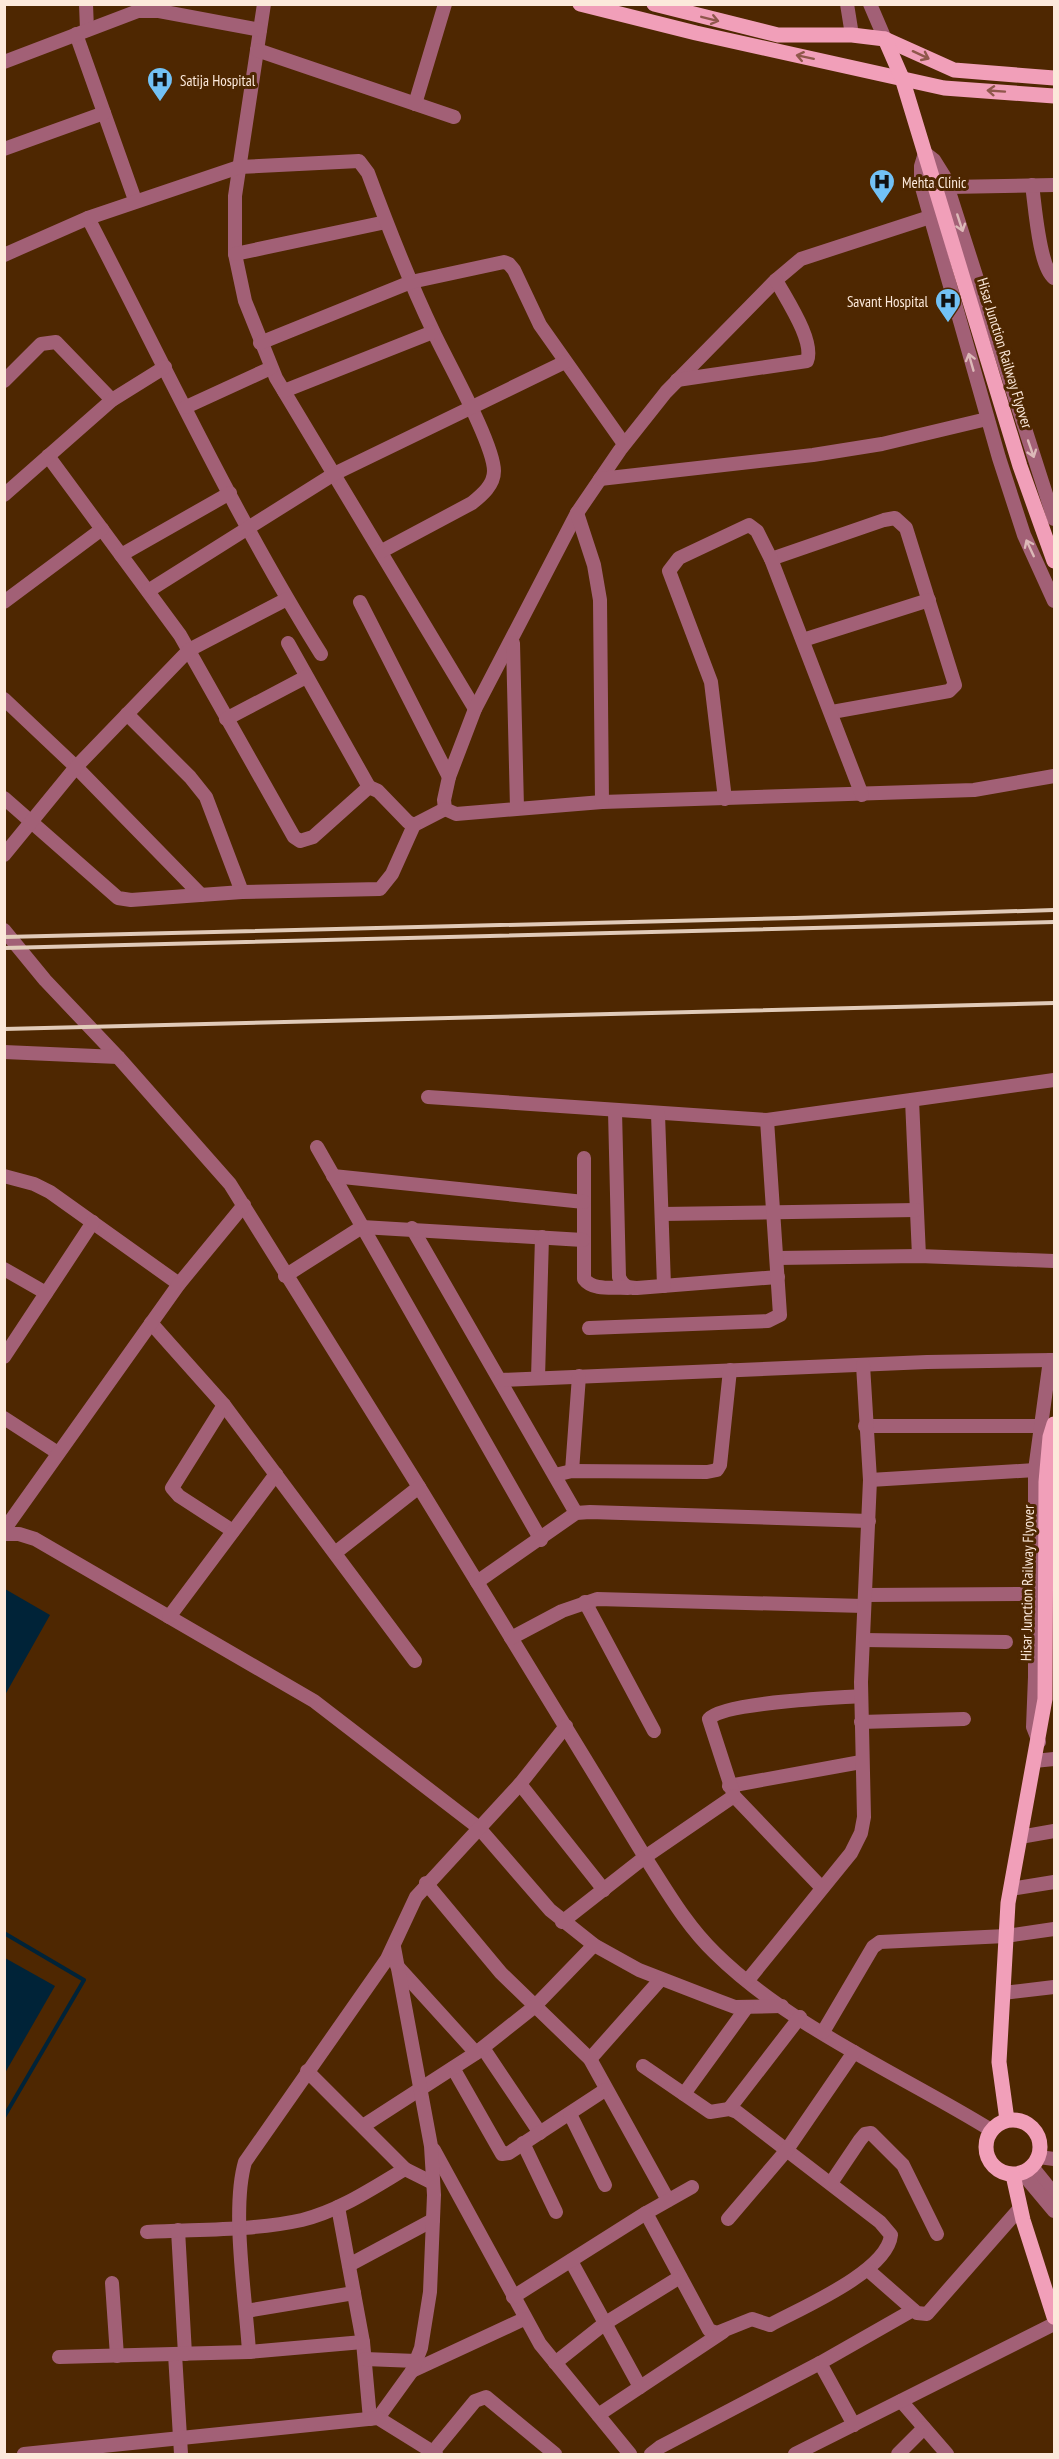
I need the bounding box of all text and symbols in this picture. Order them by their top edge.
one-way arrow [701,14,720,26]
one-way arrow [911,50,929,62]
one-way arrow [795,51,815,62]
hospital icon: Satija Hospital [145,65,175,103]
place label: Satija Hospital [180,71,256,90]
one-way arrow [987,86,1007,97]
hospital icon: Mehta Clinic [867,167,897,205]
place label: Mehta Clinic [902,173,967,192]
one-way arrow [955,213,966,232]
street label: Hisar Junction Railway Flyover [973,275,1037,431]
hospital icon: Savant Hospital [933,286,963,324]
place label: Savant Hospital [847,292,929,311]
one-way arrow [965,353,976,372]
one-way arrow [1026,439,1037,458]
one-way arrow [1023,539,1035,557]
street label: Hisar Junction Railway Flyover [1016,1504,1038,1661]

